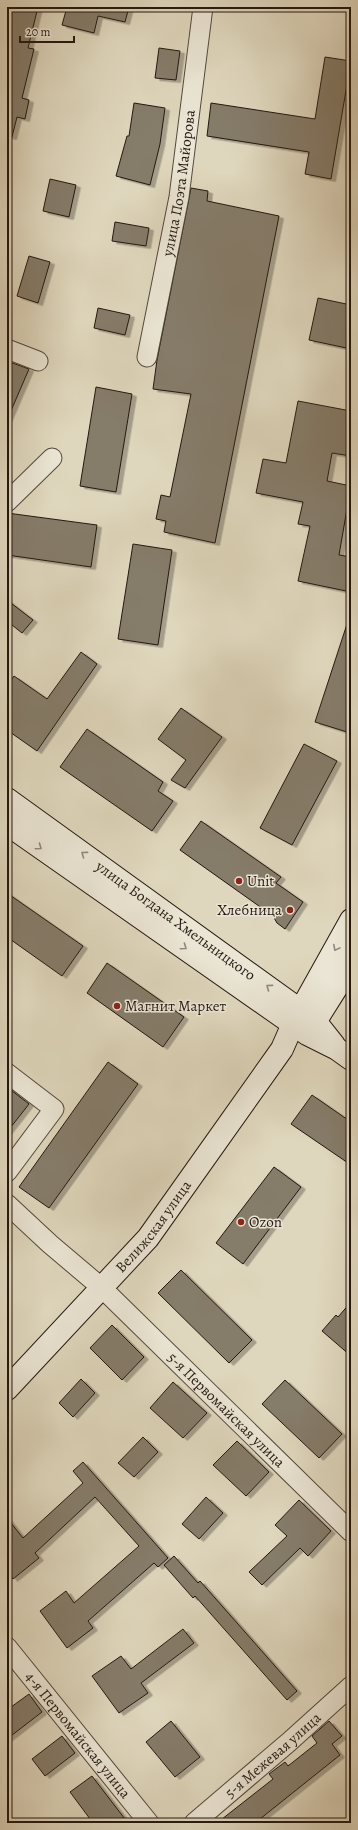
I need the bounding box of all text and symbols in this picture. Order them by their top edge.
scale bar [20,18,74,44]
text: 20 m [26,24,50,40]
street label: улица Поэта Майорова [157,108,200,259]
one-way arrow [35,842,42,850]
one-way arrow [81,852,88,859]
street label: улица Богдана Хмельницкого [91,856,260,985]
place label: Unit [247,871,274,891]
marker: Unit [234,876,244,886]
place label: Хлебница [217,900,282,920]
marker: Хлебница [285,905,295,915]
one-way arrow [180,942,187,950]
one-way arrow [333,944,340,952]
one-way arrow [266,985,273,992]
place label: Магнит Маркет [125,996,227,1016]
marker: Магнит Маркет [112,1001,122,1011]
street label: Велижская улица [111,1176,196,1277]
place label: Ozon [249,1212,282,1232]
marker: Ozon [236,1217,246,1227]
street label: 5-я Первомайская улица [163,1348,290,1472]
street label: 4-я Первомайская улица [21,1667,135,1803]
street label: 5-я Межевая улица [220,1708,325,1803]

